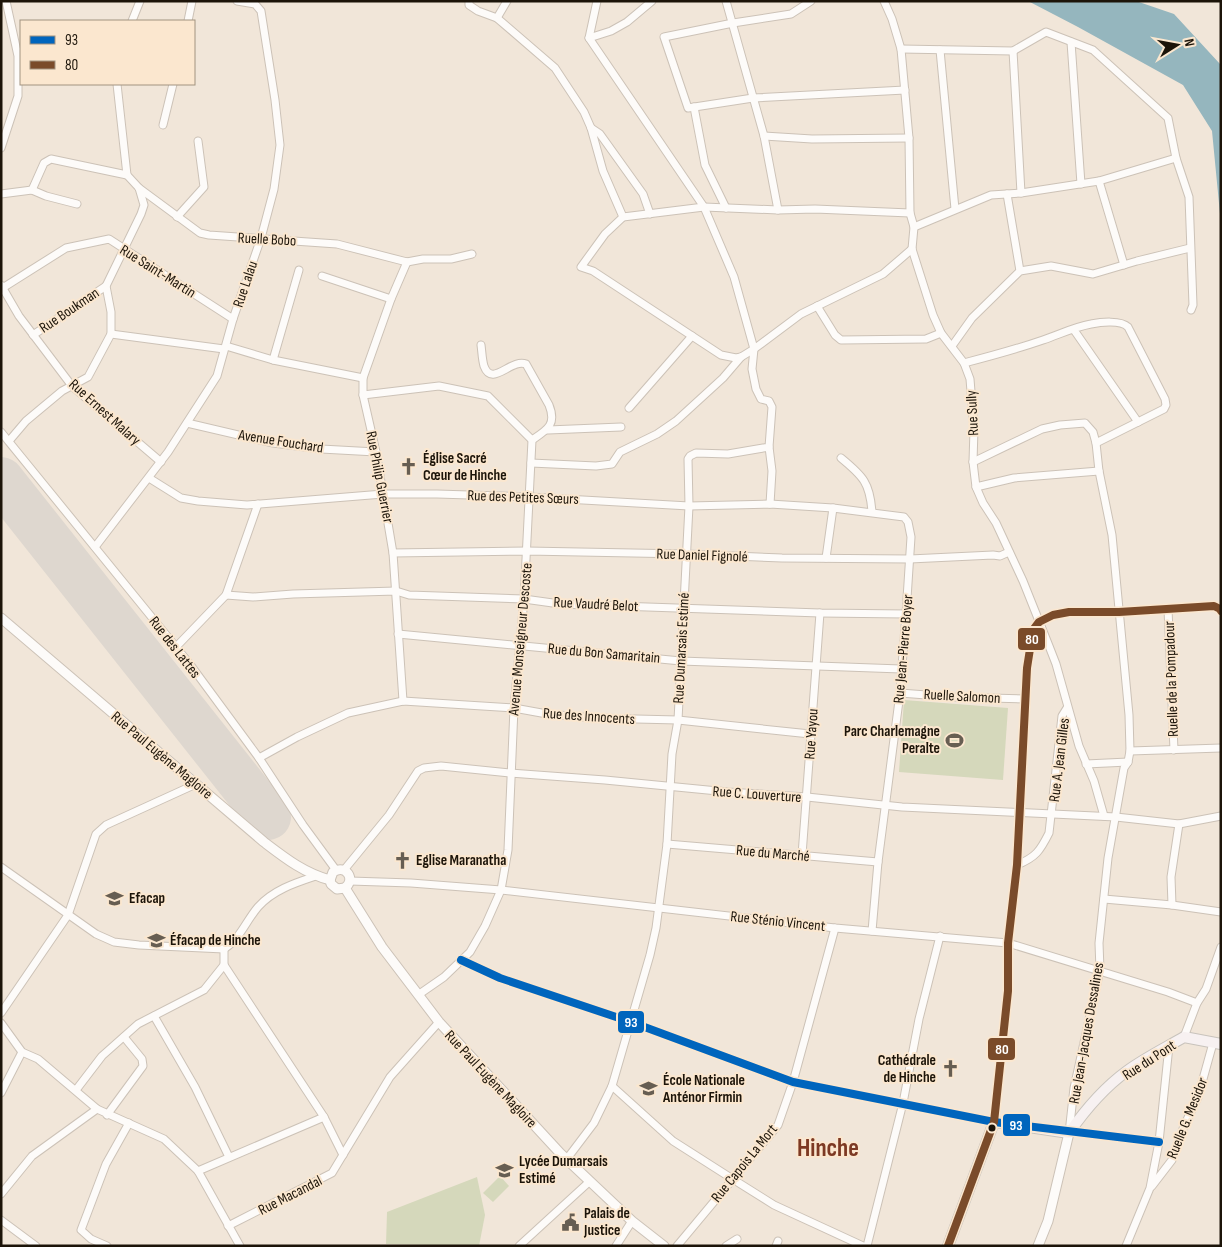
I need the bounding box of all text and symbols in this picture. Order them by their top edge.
legend [20,20,195,85]
north arrow [1152,20,1202,70]
text: 93 [65,31,78,50]
text: N [1180,37,1198,48]
text: 80 [65,56,78,75]
street label: Ruelle Bobo [237,228,297,251]
street label: Rue Saint-Martin [116,241,199,302]
street label: Rue Lalau [229,258,262,310]
street label: Rue Boukman [36,283,103,337]
street label: Rue Ernest Malary [65,375,145,450]
street label: Rue Sully [962,389,983,436]
street label: Avenue Fouchard [236,425,325,458]
street label: Rue Philip Guerrier [361,430,398,525]
place label: Église Sacré Cœur de Hinche [423,449,507,485]
church icon: Église Sacré Cœur de Hinche [399,457,419,477]
street label: Rue des Petites Sœurs [467,486,579,509]
street label: Rue Daniel Fignolé [656,544,748,567]
street label: Avenue Monseigneur Descoste [504,562,537,717]
street label: Rue Dumarsais Estimé [669,592,694,704]
street label: Rue Vaudré Belot [553,593,639,616]
street label: Rue Jean-Pierre Boyer [889,593,918,704]
street label: Rue des Lattes [145,613,205,682]
street label: Ruelle de la Pompadour [1160,620,1183,737]
line badge: 80 [1017,627,1046,651]
text: 80 [1025,631,1039,648]
street label: Rue du Bon Samaritain [547,639,661,668]
street label: Ruelle Salomon [923,685,1001,708]
street label: Rue des Innocents [542,704,636,729]
street label: Rue Paul Eugène Magloire [107,707,216,803]
street label: Rue Yayou [800,708,823,760]
street label: Rue A. Jean Gilles [1045,717,1074,803]
place label: Parc Charlemagne Peralte [844,722,940,758]
sports icon: Parc Charlemagne Peralte [944,730,964,750]
street label: Rue C. Louverture [712,782,802,807]
street label: Rue du Marché [735,841,811,866]
church icon: Eglise Maranatha [392,850,412,870]
place label: Eglise Maranatha [416,851,506,870]
school or university icon: Efacap [105,888,125,908]
place label: Efacap [129,889,165,908]
street label: Rue Sténio Vincent [730,907,827,936]
school or university icon: Éfacap de Hinche [146,930,166,950]
place label: Éfacap de Hinche [170,931,261,950]
street label: Rue Jean-Jacques Dessalines [1065,961,1108,1105]
line badge: 93 [617,1010,645,1034]
text: 93 [625,1014,637,1031]
street label: Rue Paul Eugène Magloire [440,1027,541,1132]
street label: Rue du Pont [1119,1036,1180,1085]
line badge: 80 [987,1037,1016,1061]
text: 80 [995,1041,1009,1058]
place label: Cathédrale de Hinche [878,1051,936,1087]
church icon: Cathédrale de Hinche [940,1059,960,1079]
place label: École Nationale Anténor Firmin [662,1071,745,1107]
street label: Ruelle G. Mesidor [1163,1074,1213,1162]
school or university icon: École Nationale Anténor Firmin [639,1079,659,1099]
line badge: 93 [1002,1113,1031,1137]
text: 93 [1010,1117,1022,1134]
street label: Rue Capois La Mort [707,1120,782,1206]
unlabelled marker [987,1123,997,1133]
district label: Hinche [797,1133,859,1164]
place label: Lycée Dumarsais Estimé [519,1152,608,1188]
school or university icon: Lycée Dumarsais Estimé [495,1160,515,1180]
street label: Rue Macandal [255,1171,325,1220]
place label: Palais de Justice [583,1204,630,1240]
public building icon: Palais de Justice [560,1212,580,1232]

